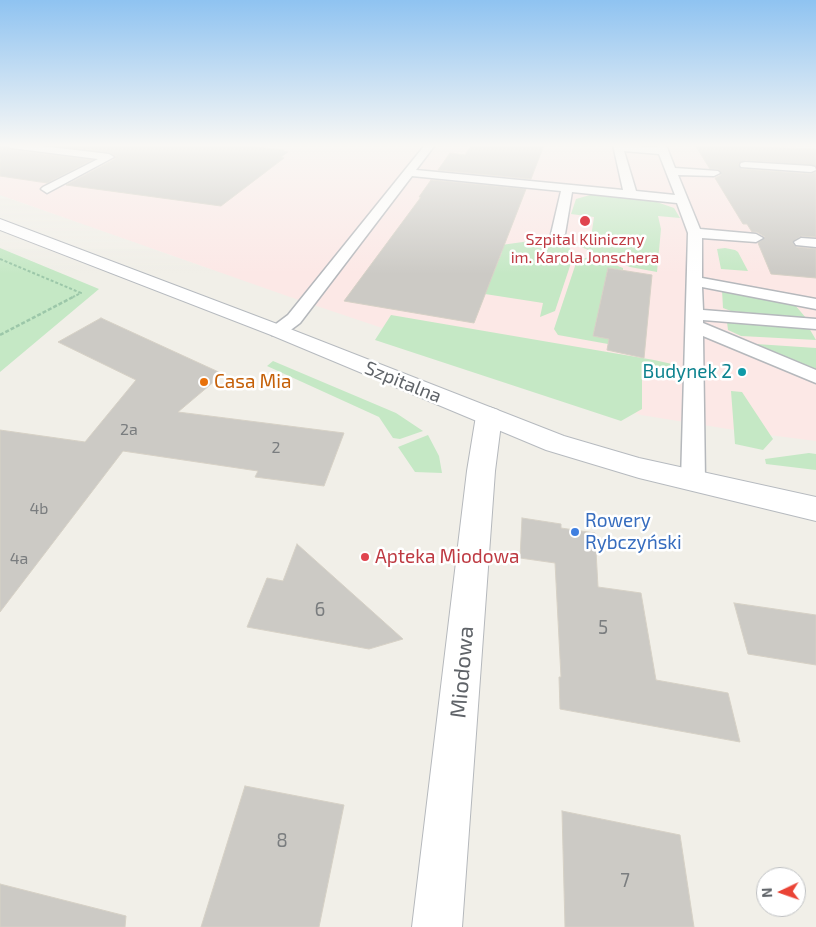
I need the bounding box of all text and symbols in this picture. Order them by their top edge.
marker: Szpital Kliniczny im. Karola Jonschera [578,214,592,228]
place label: Szpital Kliniczny im. Karola Jonschera [511,230,659,268]
street label: Szpitalna [361,356,445,408]
place label: Budynek 2 [643,361,732,383]
marker: Budynek 2 [736,366,748,378]
place label: Casa Mia [214,371,291,393]
marker: Casa Mia [198,376,210,388]
house number: 2a [120,420,138,440]
house number: 2 [272,438,280,458]
house number: 4b [30,499,48,519]
place label: Rowery Rybczyński [585,510,682,554]
marker: Rowery Rybczyński [569,526,581,538]
place label: Apteka Miodowa [375,546,519,568]
house number: 4a [10,549,28,569]
marker: Apteka Miodowa [359,551,371,563]
house number: 6 [315,599,325,621]
house number: 5 [598,617,608,639]
street label: Miodowa [445,625,479,719]
house number: 8 [276,830,288,852]
north arrow [756,867,806,917]
house number: 7 [620,870,630,892]
text: N [758,887,775,898]

